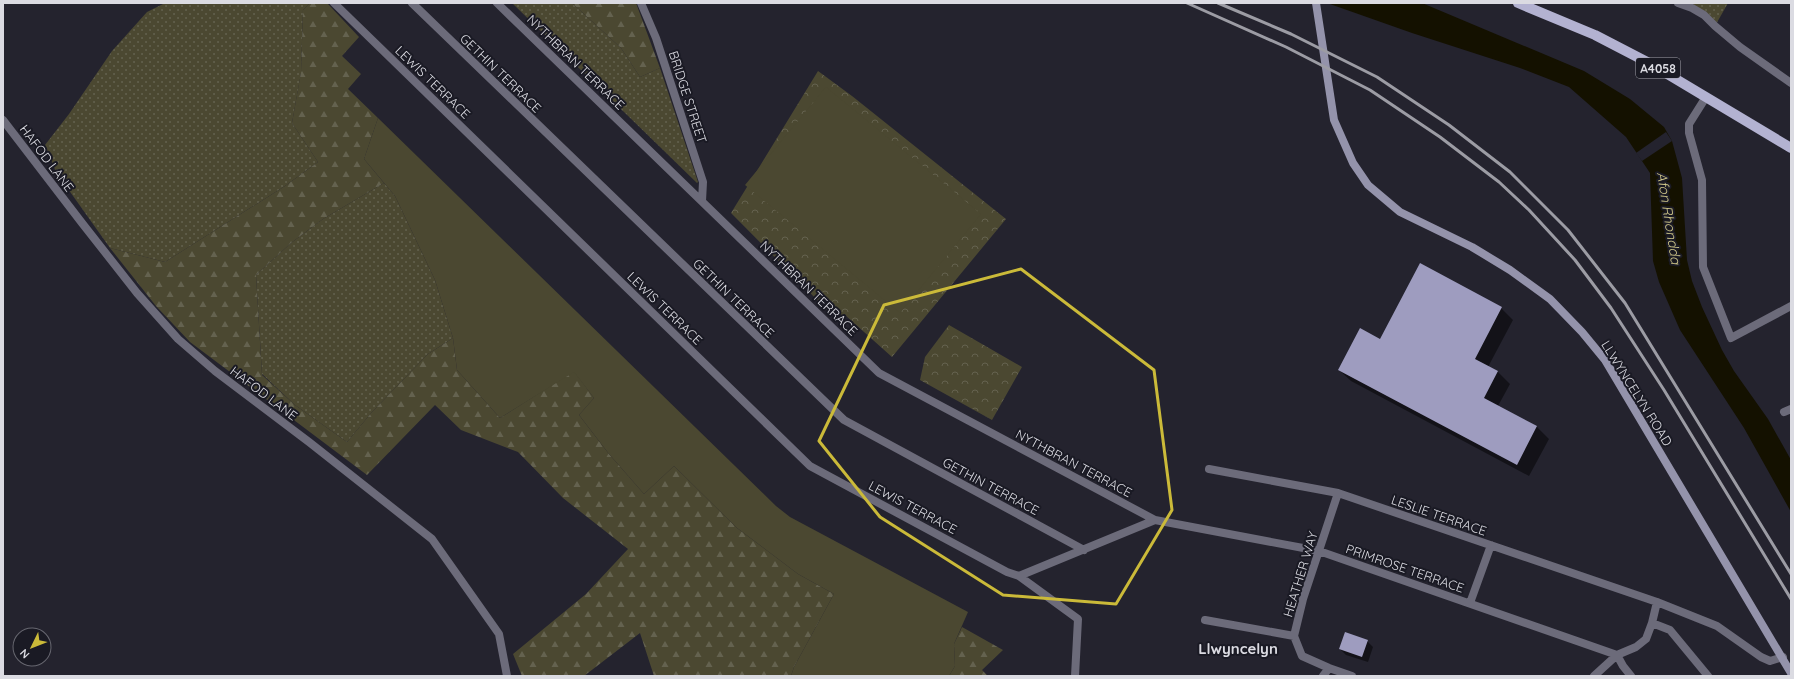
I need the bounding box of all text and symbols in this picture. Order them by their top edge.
street label: NYTHBRAN TERRACE [524,11,628,113]
street label: GETHIN TERRACE [457,30,545,116]
street label: LEWIS TERRACE [392,42,474,122]
street label: BRIDGE STREET [666,49,711,145]
road number: A4058 [1636,58,1680,78]
street label: HAFOD LANE [17,121,77,195]
water label: Afon Rhondda [1653,171,1685,267]
street label: NYTHBRAN TERRACE [757,237,861,339]
street label: GETHIN TERRACE [690,255,778,341]
street label: LEWIS TERRACE [624,268,706,348]
street label: LLWYNCELYN ROAD [1598,337,1676,449]
street label: HAFOD LANE [227,363,301,423]
street label: NYTHBRAN TERRACE [1013,426,1135,500]
street label: GETHIN TERRACE [940,454,1042,518]
street label: LEWIS TERRACE [866,477,960,537]
street label: LESLIE TERRACE [1389,491,1489,539]
street label: HEATHER WAY [1279,529,1321,619]
street label: PRIMROSE TERRACE [1344,540,1466,596]
north arrow [12,627,52,667]
district label: Llwyncelyn [1198,639,1278,658]
text: N [17,646,33,662]

